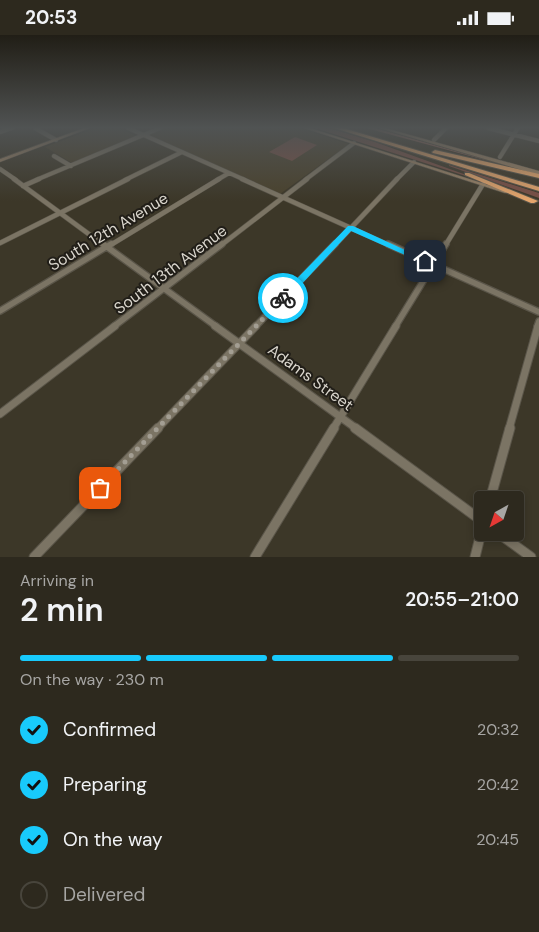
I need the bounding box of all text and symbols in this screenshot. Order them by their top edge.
text: 20:53 [25,5,77,30]
street label: South 12th Avenue [45,187,172,275]
street label: South 13th Avenue [110,220,231,319]
pin [404,240,446,282]
icon: home [411,247,439,275]
courier [258,273,308,323]
icon: bike [269,284,297,312]
street label: Adams Street [264,339,358,416]
pin [79,467,121,509]
icon: bag [86,474,114,502]
north arrow [474,491,524,541]
map controls [474,491,524,541]
text: Arriving in [20,570,94,591]
text: 20:55–21:00 [405,587,519,612]
text: 2 min [20,589,104,631]
text: On the way · 230 m [20,669,164,690]
icon: check [20,716,48,744]
text: Confirmed [63,717,156,742]
text: 20:32 [477,719,519,740]
icon: check [20,771,48,799]
text: Preparing [63,772,147,797]
text: 20:42 [477,774,519,795]
icon: check [20,826,48,854]
text: On the way [63,827,163,852]
text: 20:45 [476,829,519,850]
text: Delivered [63,882,145,907]

